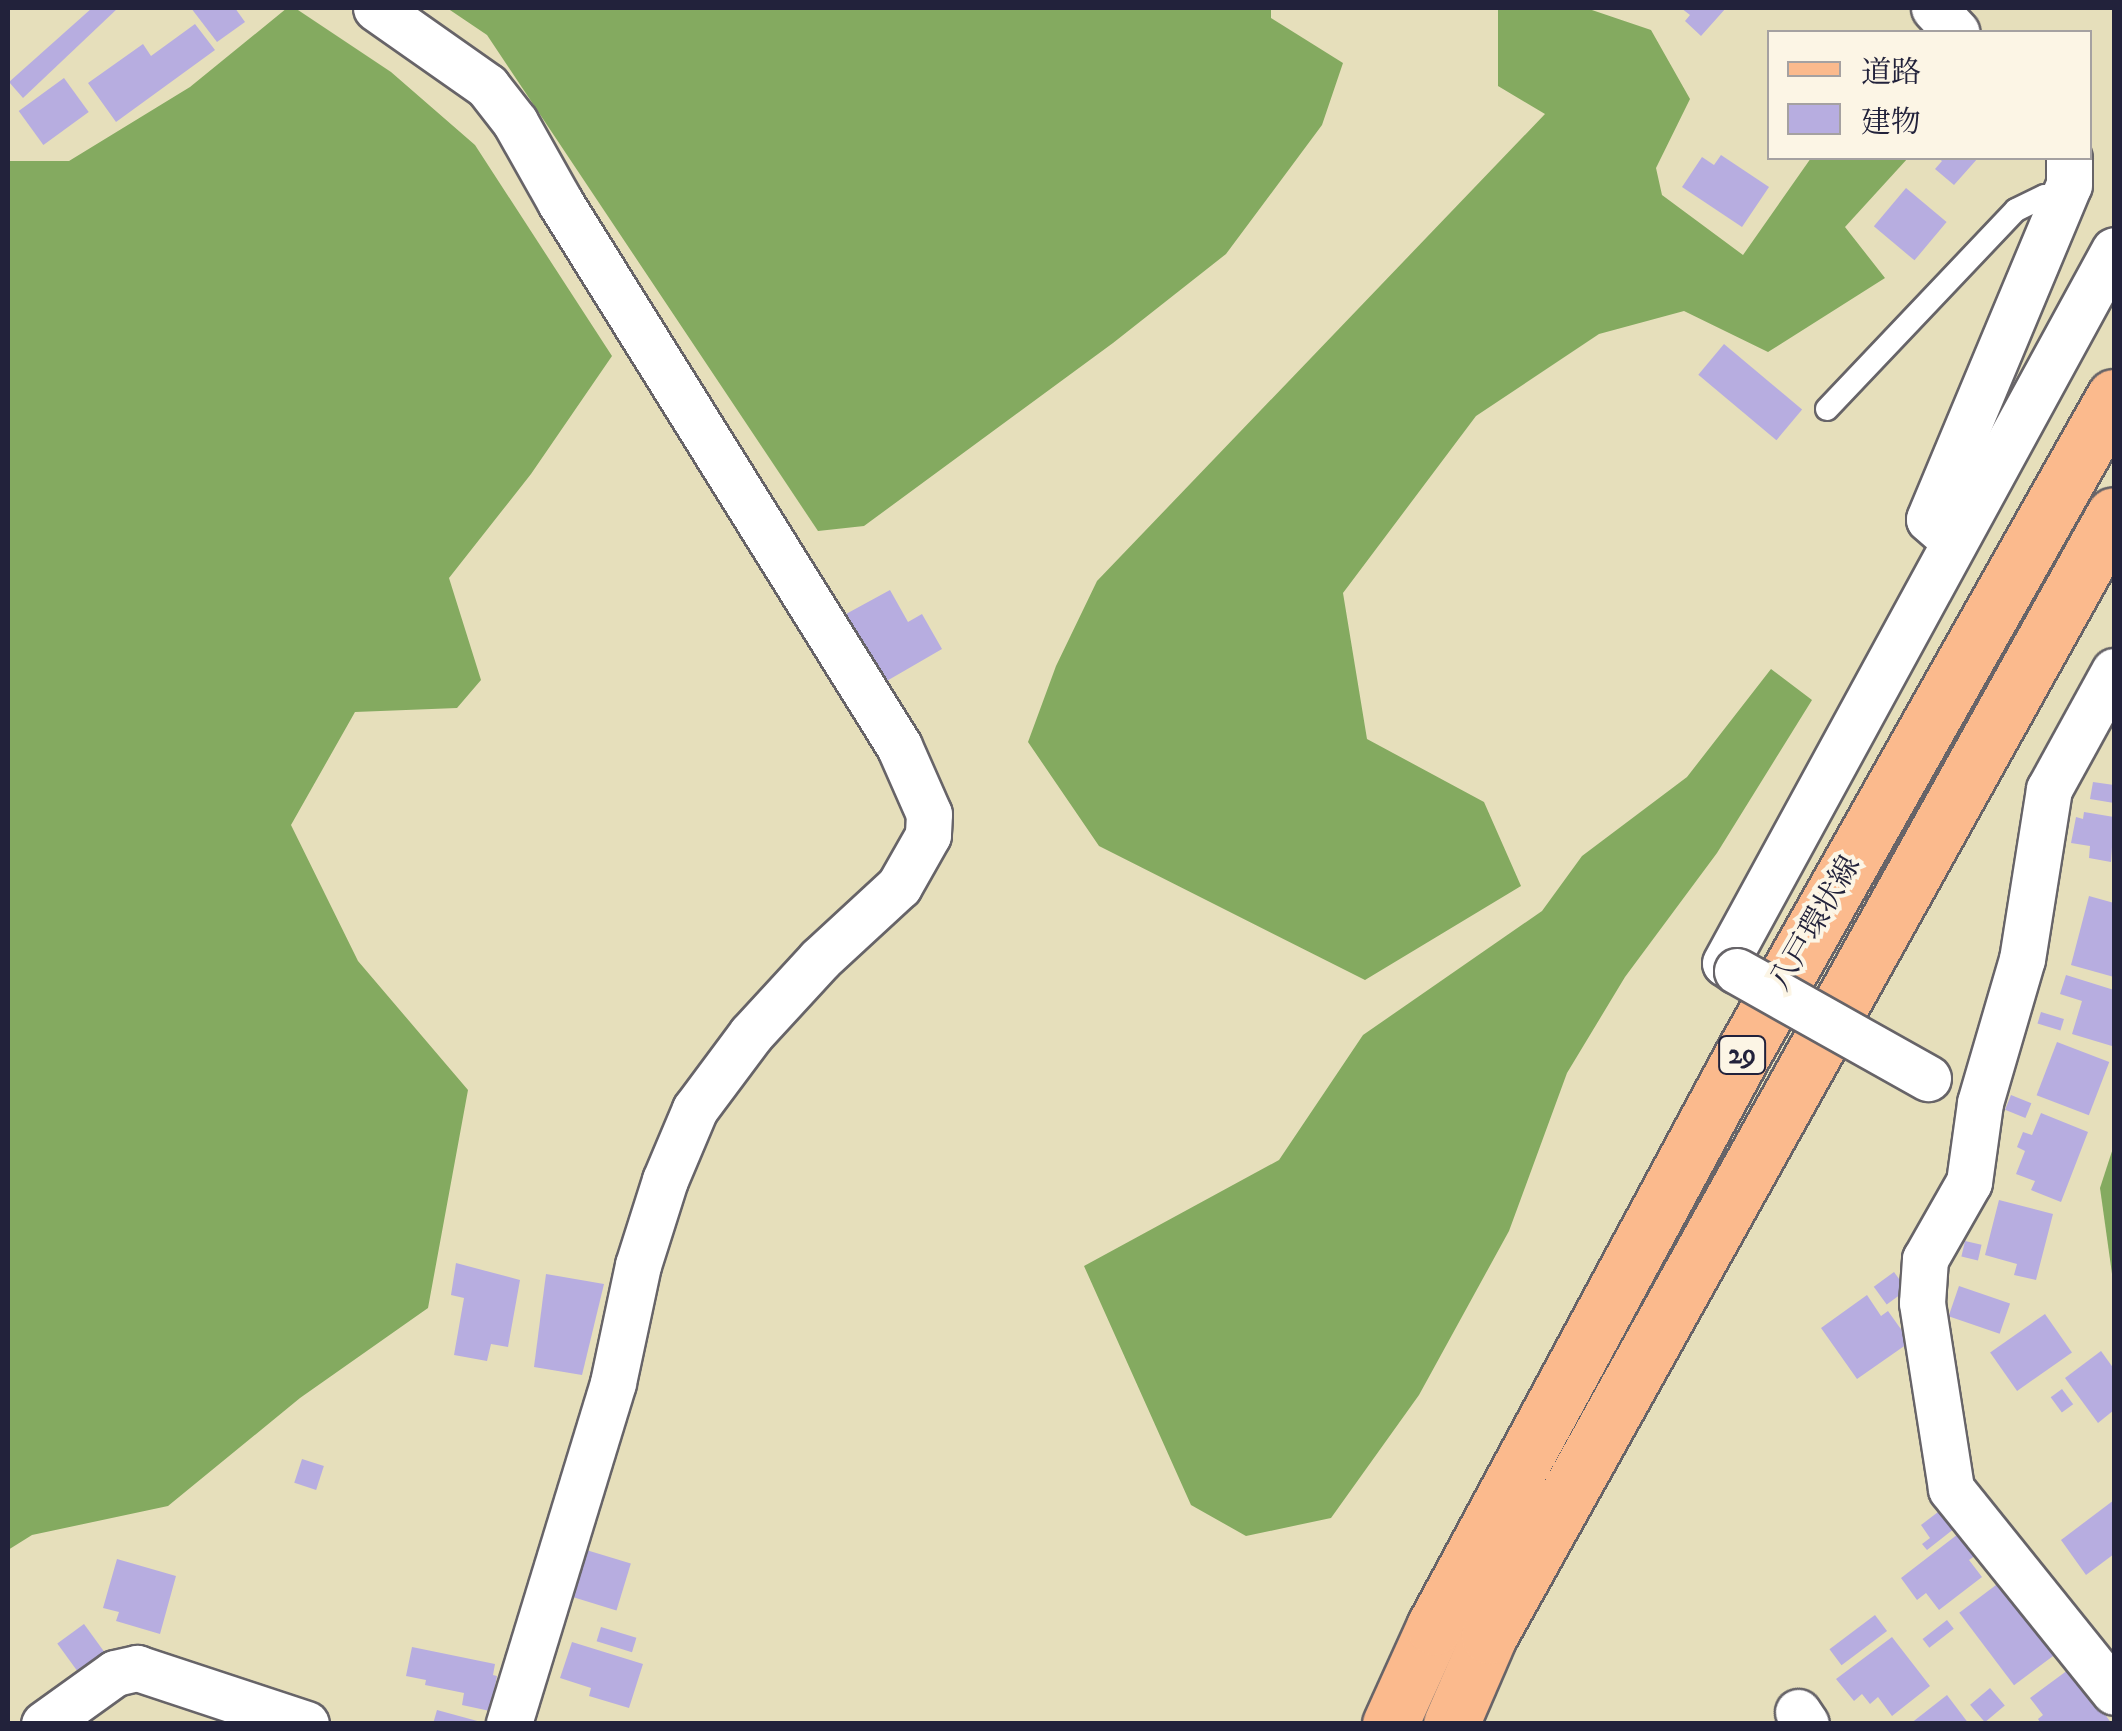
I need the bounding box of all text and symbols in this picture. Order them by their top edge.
legend [1767,30,2092,160]
text: 道路 [1861,55,1921,92]
text: 建物 [1861,105,1921,142]
street label: 八戸環状線 [1763,850,1869,998]
road number: 29 [1717,1032,1767,1078]

